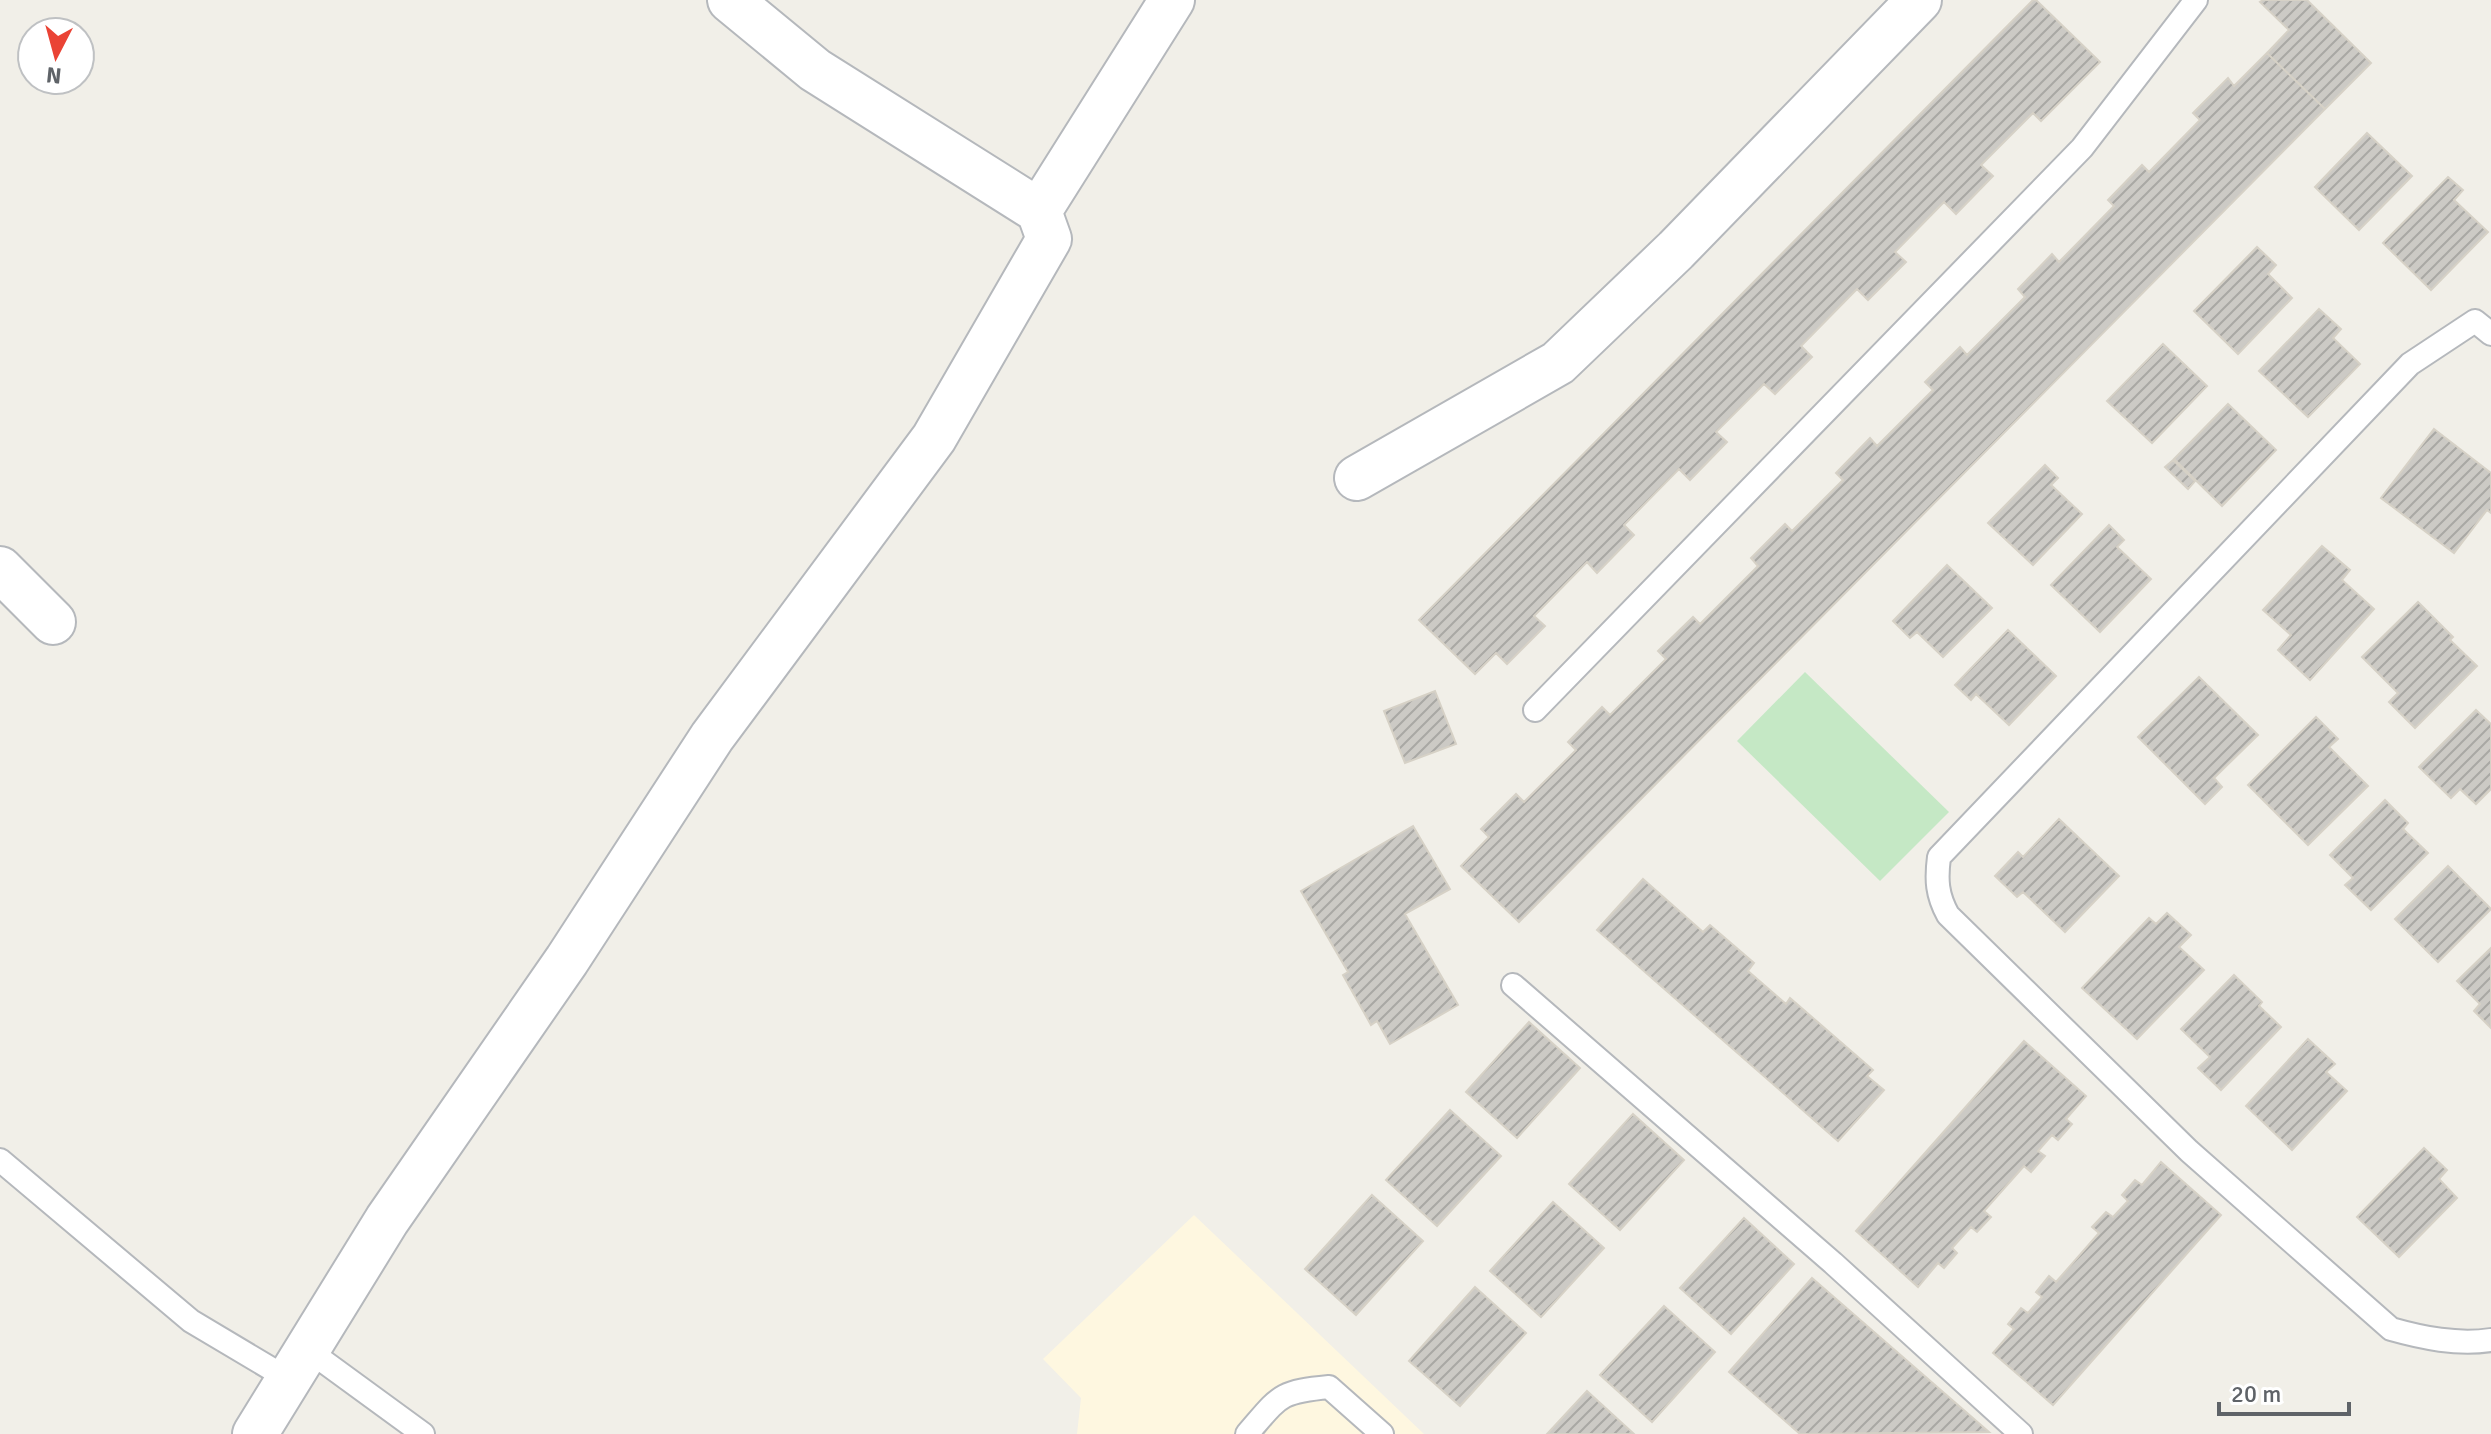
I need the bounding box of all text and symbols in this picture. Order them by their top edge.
north arrow [16,16,96,96]
text: N [45,61,63,90]
scale bar [2219,1366,2349,1416]
text: 20 m [2231,1379,2281,1409]

